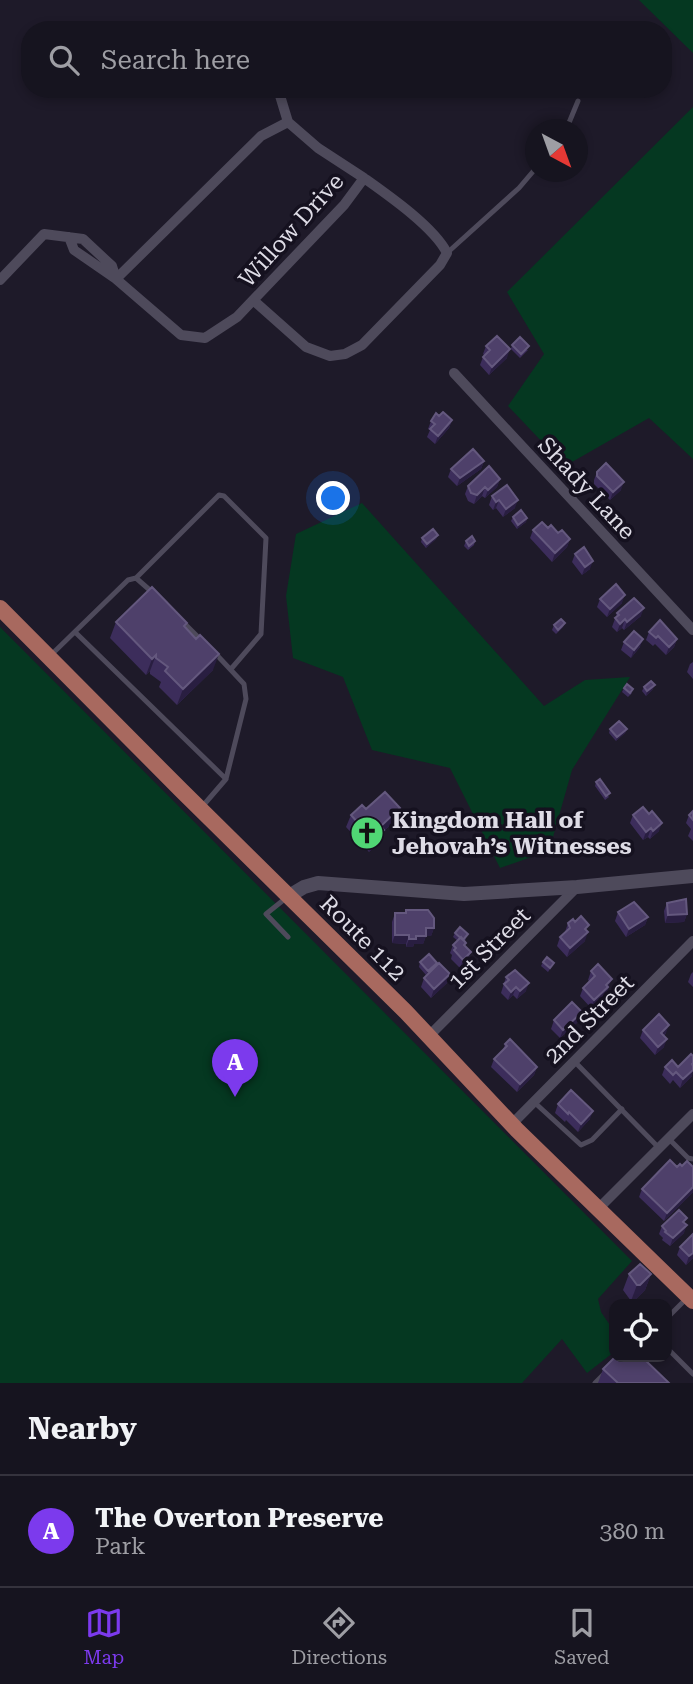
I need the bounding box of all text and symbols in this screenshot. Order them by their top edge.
search box [21,21,672,98]
icon: search [45,41,83,79]
text: Search here [101,45,250,75]
north arrow [525,119,588,182]
street label: Willow Drive [233,168,349,293]
street label: Shady Lane [532,432,641,545]
your location [316,481,350,515]
place label: Kingdom Hall of Jehovah’s Witnesses [392,807,632,860]
church icon: Kingdom Hall of Jehovah’s Witnesses [348,814,386,852]
street label: Route 112 [314,890,411,987]
street label: 1st Street [443,902,536,995]
street label: 2nd Street [539,969,640,1069]
pin: A [212,1039,258,1097]
map controls [609,1299,672,1362]
button: locate [609,1299,672,1362]
text: Nearby [28,1411,137,1446]
text: The Overton Preserve [95,1503,384,1533]
text: A [43,1518,59,1545]
text: 380 m [600,1518,665,1545]
text: Park [95,1533,146,1560]
tab: Map [84,1604,124,1669]
tab: Directions [291,1604,387,1669]
tab: Saved [554,1604,609,1669]

